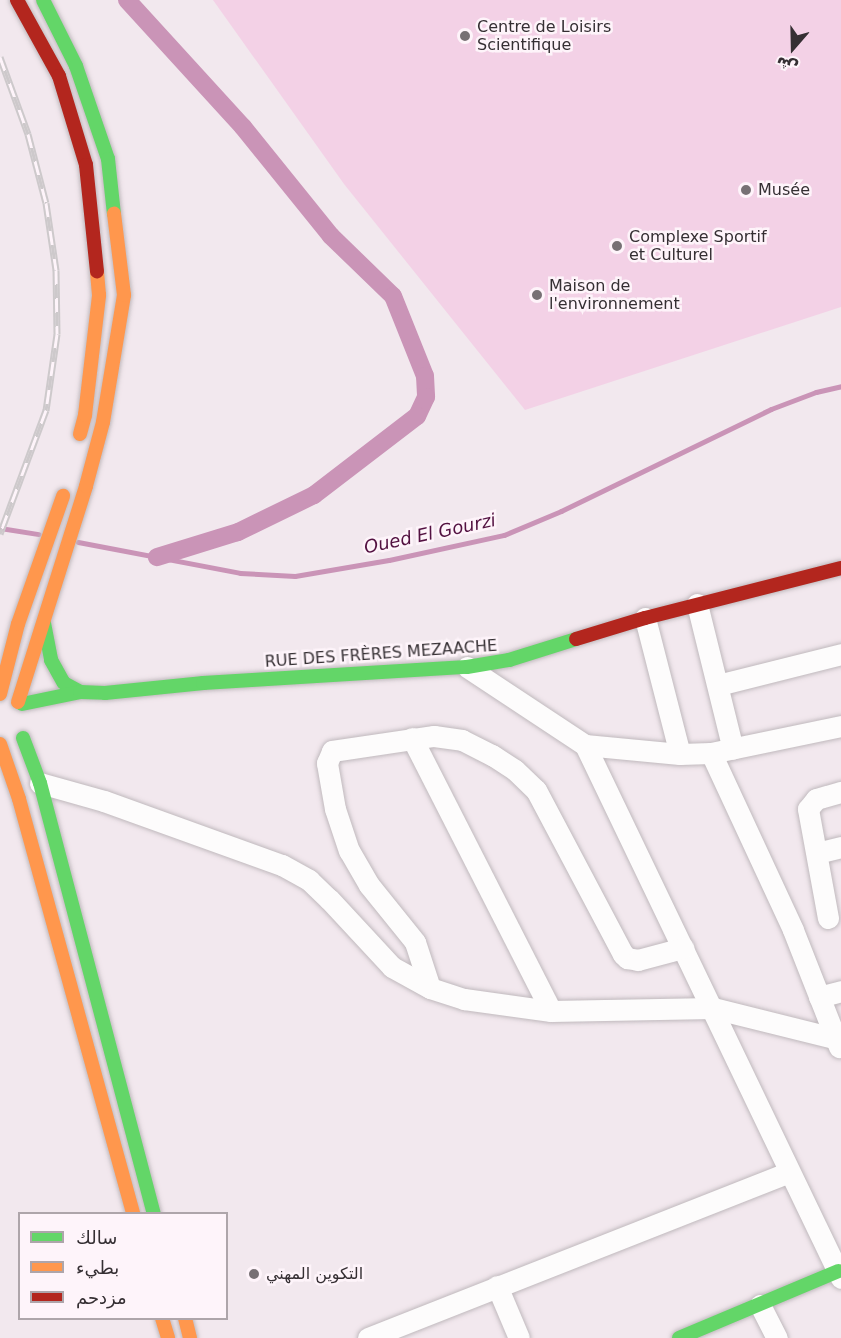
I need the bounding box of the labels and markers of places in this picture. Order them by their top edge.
place label: Centre de Loisirs Scientifique [477,17,611,55]
marker: Centre de Loisirs Scientifique [458,29,472,43]
place label: Musée [758,180,810,200]
marker: Musée [739,183,753,197]
place label: Complexe Sportif et Culturel [629,227,767,265]
marker: Complexe Sportif et Culturel [610,239,624,253]
place label: Maison de l'environnement [549,276,680,314]
marker: Maison de l'environnement [530,288,544,302]
place label: التكوين المهني [266,1264,363,1284]
marker: التكوين المهني [247,1267,261,1281]

